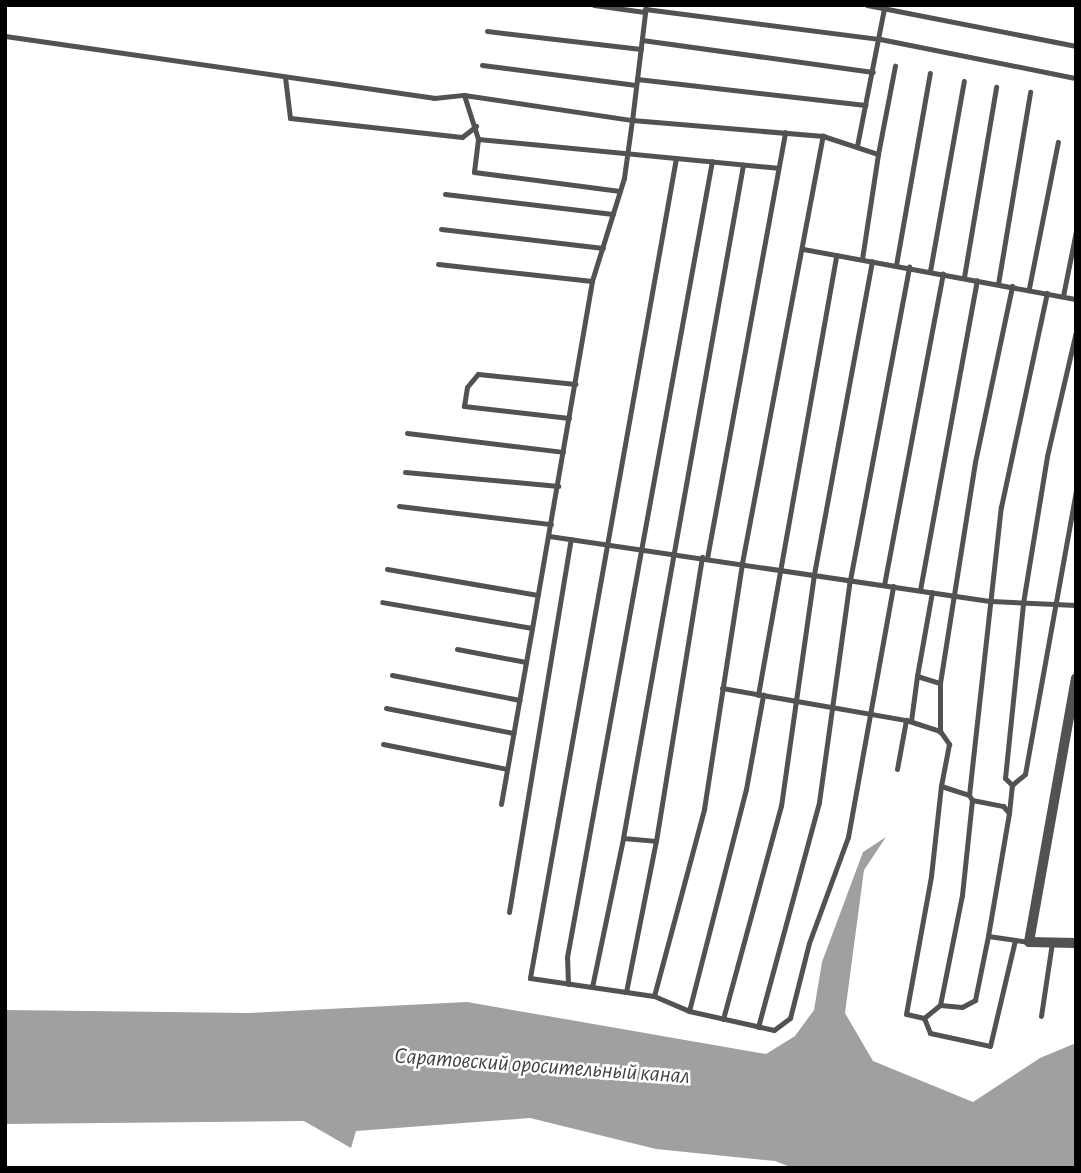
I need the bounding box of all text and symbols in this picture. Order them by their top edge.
water label: Саратовский оросительный канал [393,1043,691,1091]

